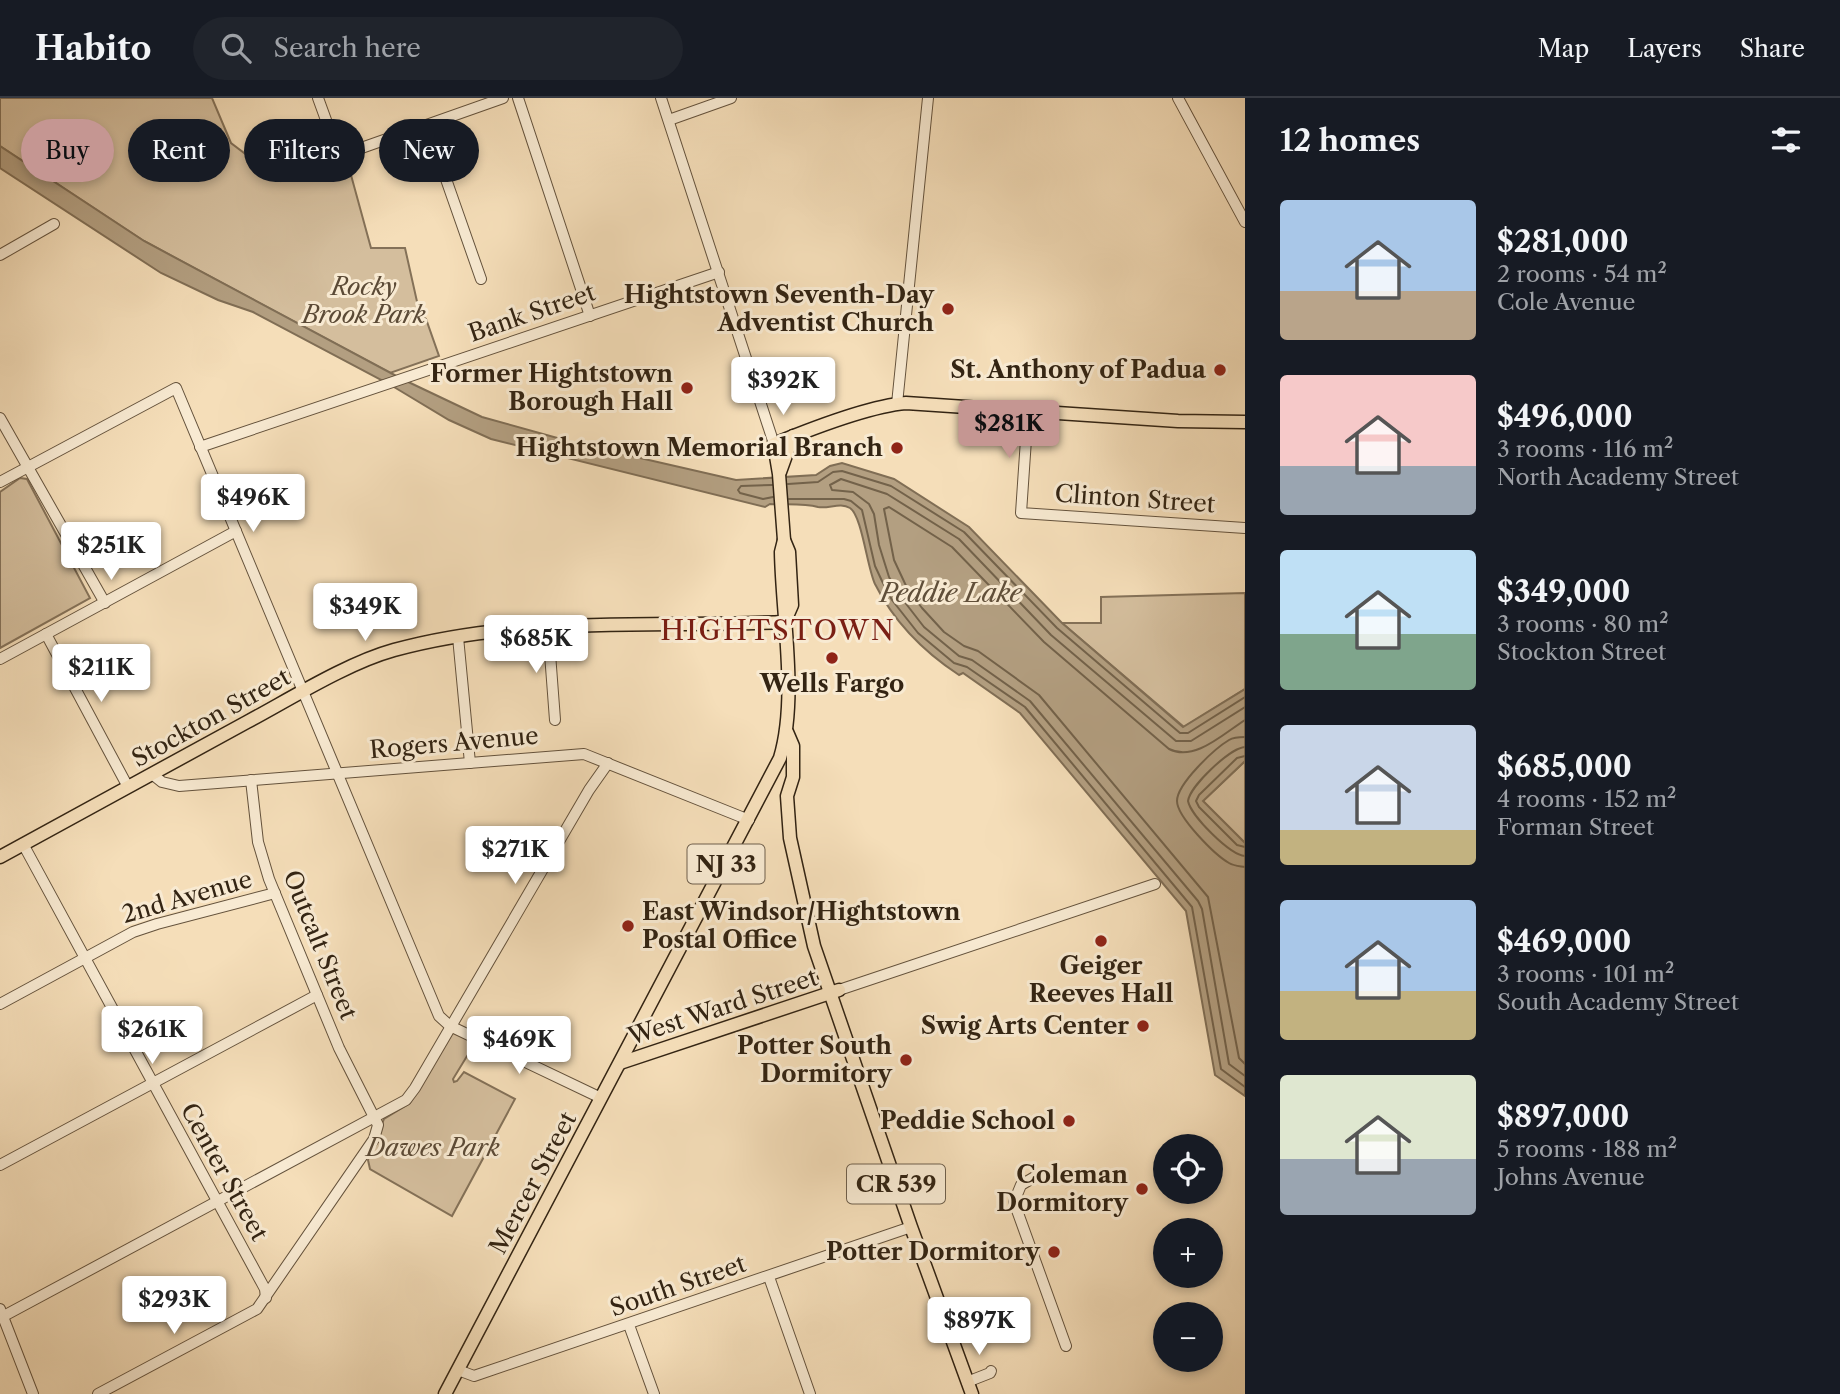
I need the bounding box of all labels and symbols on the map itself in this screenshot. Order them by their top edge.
park label: Rocky Brook Park [300,272,426,329]
street label: Bank Street [465,277,600,348]
place label: Hightstown Seventh-Day Adventist Church [624,280,935,337]
marker: Hightstown Seventh-Day Adventist Church [940,301,956,317]
place label: St. Anthony of Padua [950,355,1207,384]
pin: $392K [734,358,832,417]
place label: Former Hightstown Borough Hall [430,359,674,416]
marker: St. Anthony of Padua [1212,362,1228,378]
marker: Former Hightstown Borough Hall [679,380,695,396]
pin: $281K [960,400,1058,460]
place label: Hightstown Memorial Branch [516,433,884,462]
marker: Hightstown Memorial Branch [889,440,905,456]
pin: $496K [204,474,302,534]
street label: Clinton Street [1054,478,1217,519]
pin: $251K [62,522,160,582]
water label: Peddie Lake [878,577,1024,609]
pin: $349K [316,584,414,643]
district label: HIGHTSTOWN [660,613,896,647]
pin: $685K [487,616,585,675]
pin: $211K [52,644,150,704]
marker: Wells Fargo [824,650,840,666]
street label: Stockton Street [127,662,295,773]
place label: Wells Fargo [759,669,904,698]
street label: Rogers Avenue [368,721,540,764]
pin: $271K [466,826,564,886]
road number: NJ 33 [688,844,764,884]
street label: 2nd Avenue [118,864,255,929]
street label: Outcalt Street [277,866,364,1024]
place label: East Windsor/Hightstown Postal Office [642,897,961,954]
marker: East Windsor/Hightstown Postal Office [620,918,636,934]
marker: Geiger Reeves Hall [1093,933,1109,949]
place label: Geiger Reeves Hall [1029,951,1173,1008]
street label: West Ward Street [623,962,822,1051]
pin: $261K [103,1006,201,1066]
place label: Swig Arts Center [921,1011,1129,1040]
pin: $469K [470,1016,568,1076]
marker: Swig Arts Center [1135,1018,1151,1034]
place label: Potter South Dormitory [737,1031,893,1088]
marker: Potter South Dormitory [898,1052,914,1068]
street label: Center Street [175,1098,274,1246]
street label: Mercer Street [483,1106,582,1259]
place label: Peddie School [880,1106,1055,1135]
marker: Peddie School [1061,1113,1077,1129]
park label: Dawes Park [364,1133,500,1162]
place label: Coleman Dormitory [996,1160,1129,1217]
road number: CR 539 [847,1164,945,1204]
marker: Coleman Dormitory [1134,1181,1150,1197]
place label: Potter Dormitory [826,1237,1041,1266]
marker: Potter Dormitory [1046,1244,1062,1260]
street label: South Street [606,1249,750,1322]
pin: $293K [125,1276,223,1336]
pin: $897K [930,1298,1028,1357]

